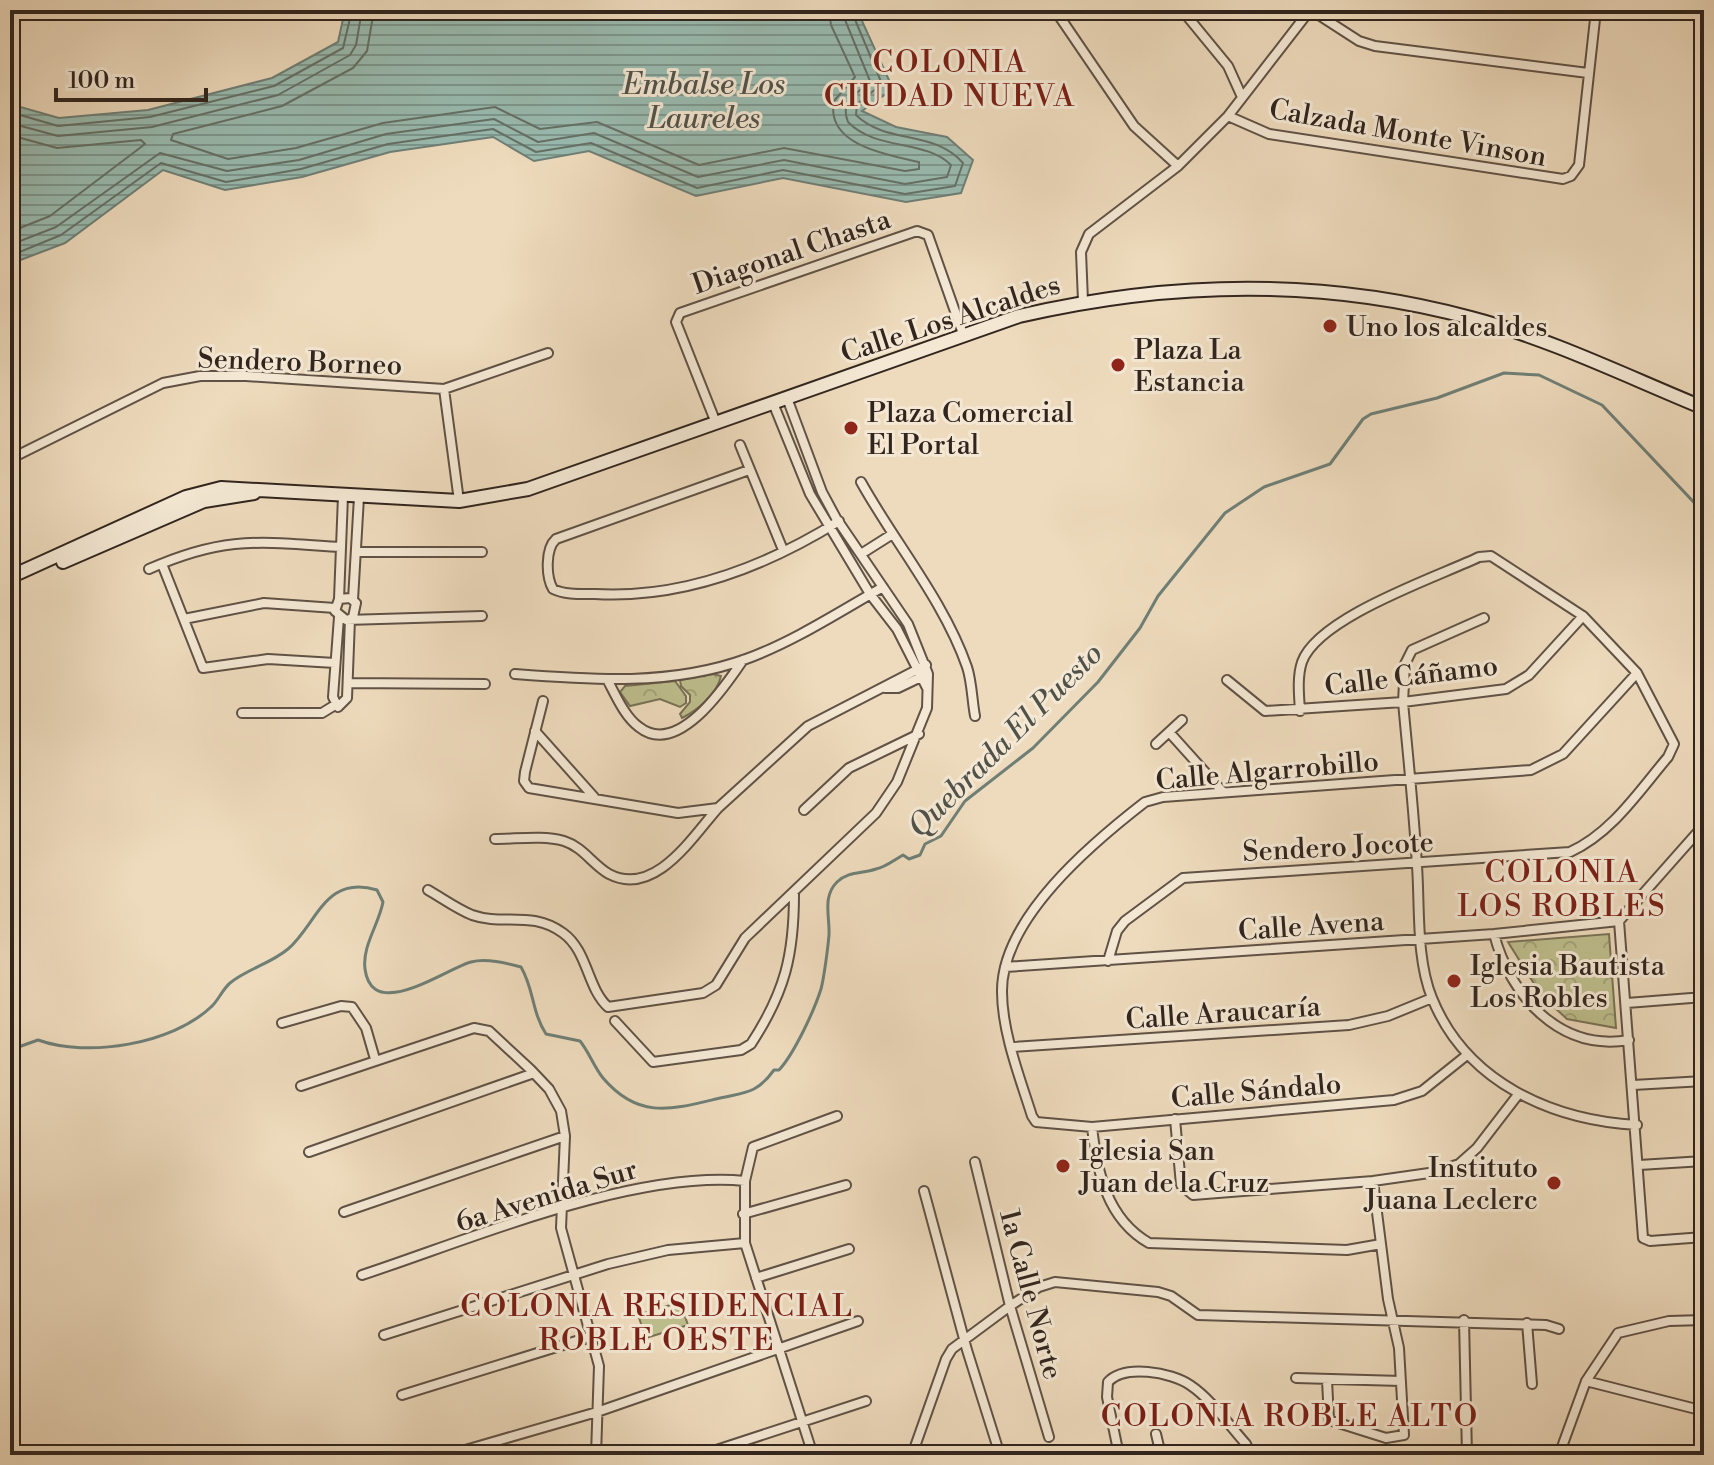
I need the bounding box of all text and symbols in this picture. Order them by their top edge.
district label: COLONIA CIUDAD NUEVA [824,44,1076,116]
scale bar [56,52,206,102]
text: 100 m [68,66,135,96]
water label: Embalse Los Laureles [621,66,785,138]
street label: Calzada Monte Vinson [1266,92,1549,175]
street label: Diagonal Chasta [688,202,896,303]
street label: Calle Los Alcaldes [836,267,1065,371]
place label: Uno los alcaldes [1346,310,1548,345]
marker: Uno los alcaldes [1321,317,1339,335]
place label: Plaza La Estancia [1134,333,1245,400]
street label: Sendero Borneo [197,341,403,384]
marker: Plaza La Estancia [1109,356,1127,374]
place label: Plaza Comercial El Portal [867,396,1073,463]
marker: Plaza Comercial El Portal [842,419,860,437]
water label: Quebrada El Puesto [900,635,1111,846]
street label: Calle Cáñamo [1322,648,1500,704]
street label: Calle Algarrobillo [1154,744,1380,799]
street label: Sendero Jocote [1242,825,1435,870]
district label: COLONIA LOS ROBLES [1457,854,1667,926]
street label: Calle Avena [1237,904,1386,949]
place label: Iglesia Bautista Los Robles [1470,949,1666,1016]
marker: Iglesia Bautista Los Robles [1445,972,1463,990]
street label: Calle Araucaría [1124,989,1323,1038]
street label: Calle Sándalo [1169,1067,1343,1116]
place label: Iglesia San Juan de la Cruz [1078,1134,1269,1201]
place label: Instituto Juana Leclerc [1363,1151,1538,1218]
street label: 6a Avenida Sur [451,1152,642,1241]
marker: Iglesia San Juan de la Cruz [1054,1157,1072,1175]
marker: Instituto Juana Leclerc [1545,1174,1563,1192]
street label: 1a Calle Norte [991,1205,1070,1383]
district label: COLONIA RESIDENCIAL ROBLE OESTE [460,1288,854,1360]
district label: COLONIA ROBLE ALTO [1101,1398,1479,1436]

